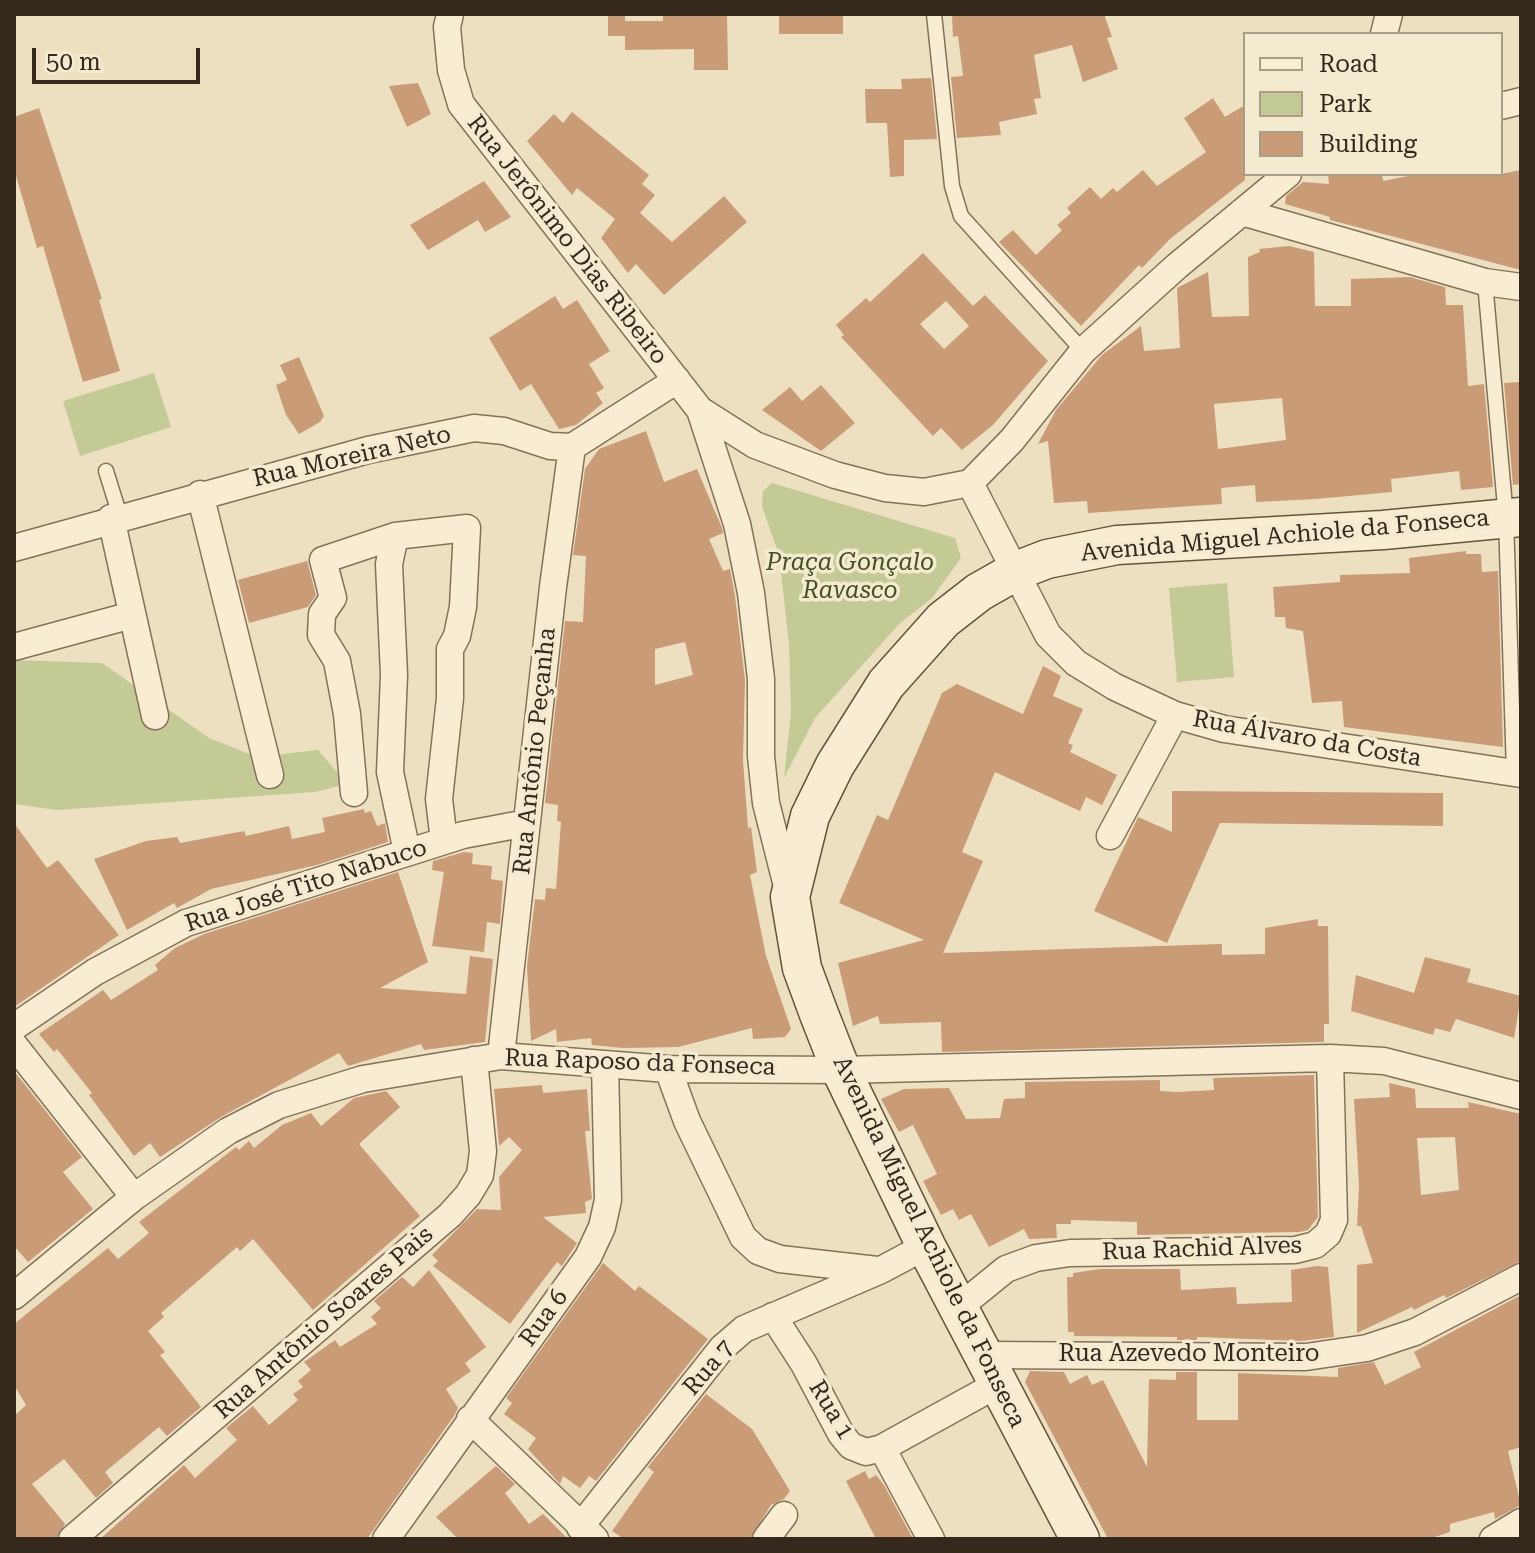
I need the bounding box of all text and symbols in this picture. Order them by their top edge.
scale bar [36,32,204,82]
legend [1243,32,1503,176]
text: 50 m [46,48,101,76]
text: Road [1319,50,1378,78]
text: Park [1319,90,1372,118]
street label: Rua Jerônimo Dias Ribeiro [461,110,673,370]
text: Building [1319,130,1417,158]
street label: Rua Moreira Neto [250,420,454,494]
street label: Avenida Miguel Achiole da Fonseca [1080,504,1490,568]
park label: Praça Gonçalo Ravasco [766,549,934,605]
street label: Rua Antônio Peçanha [508,626,562,876]
street label: Rua Álvaro da Costa [1191,705,1423,773]
street label: Rua José Tito Nabuco [182,833,430,939]
street label: Rua Raposo da Fonseca [504,1044,776,1082]
street label: Avenida Miguel Achiole da Fonseca [826,1052,1032,1432]
street label: Rua Antônio Soares Pais [209,1220,439,1426]
street label: Rua Rachid Alves [1102,1231,1302,1267]
street label: Rua 6 [514,1284,574,1352]
street label: Rua 7 [677,1335,741,1401]
street label: Rua Azevedo Monteiro [1058,1340,1320,1368]
street label: Rua 1 [802,1375,860,1445]

